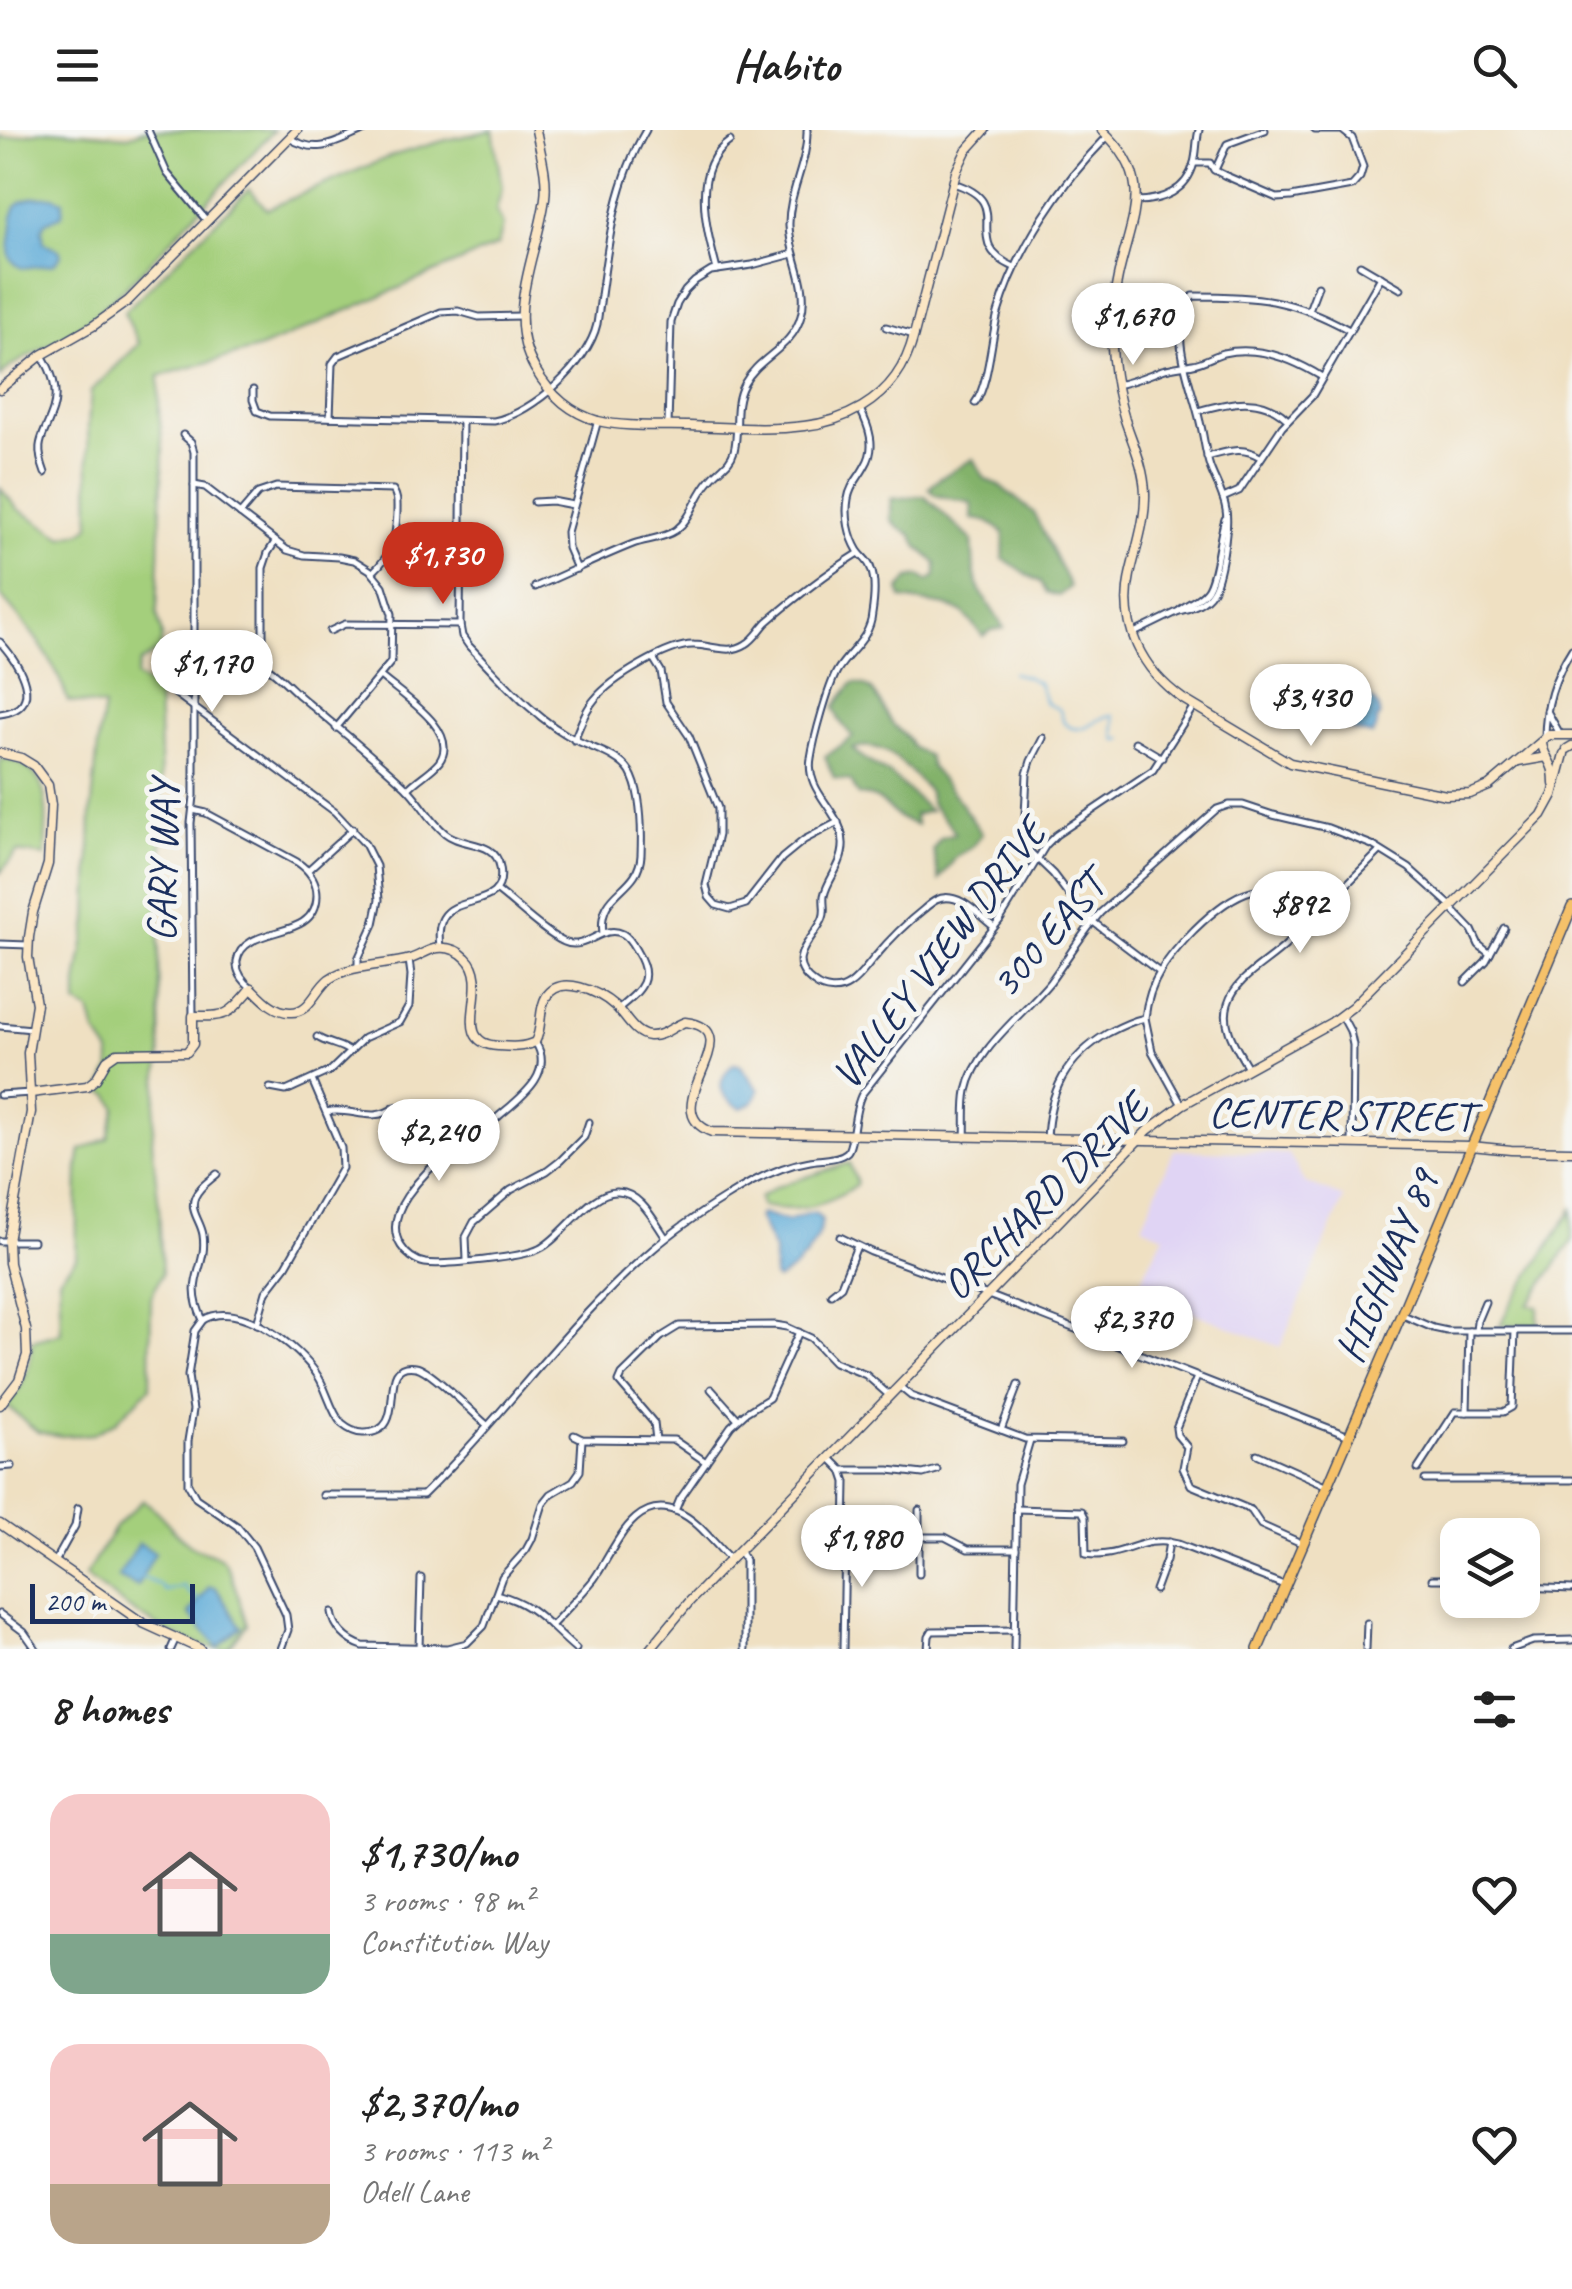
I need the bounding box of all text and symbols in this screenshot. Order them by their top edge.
text: Habito [733,37,839,94]
icon: menu [50,38,105,93]
icon: search [1467,38,1522,93]
pin: $1,670 [1052,283,1214,368]
text: $1,670 [1094,295,1172,336]
pin: $1,730 [362,522,524,607]
text: $1,730 [404,534,482,575]
pin: $1,170 [131,630,293,715]
text: $1,170 [173,642,251,683]
pin: $3,430 [1230,664,1392,749]
text: $3,430 [1272,676,1350,717]
street label: GARY WAY [135,774,191,942]
street label: VALLEY VIEW DRIVE [820,804,1061,1100]
street label: 300 EAST [979,854,1123,1009]
pin: $892 [1241,871,1359,956]
text: $892 [1271,883,1329,924]
street label: ORCHARD DRIVE [930,1079,1163,1312]
street label: CENTER STREET [1208,1086,1483,1144]
pin: $2,240 [358,1099,520,1184]
text: $2,240 [400,1111,478,1152]
street label: HIGHWAY 89 [1323,1159,1452,1370]
pin: $2,370 [1051,1286,1213,1371]
text: $2,370 [1093,1298,1171,1339]
pin: $1,980 [781,1505,943,1590]
text: $1,980 [823,1517,901,1558]
map controls [1440,1518,1540,1618]
button: layers [1440,1518,1540,1618]
scale bar [30,1579,195,1624]
text: 200 m [45,1584,105,1619]
icon: filters [1467,1682,1522,1737]
text: 8 homes [50,1683,169,1736]
text: $1,730/mo [360,1827,516,1880]
icon: home [130,1834,250,1954]
icon: heart [1467,1867,1522,1922]
text: 3 rooms · 98 m² [360,1880,533,1921]
text: Constitution Way [360,1921,548,1962]
text: $2,370/mo [360,2077,516,2130]
icon: home [130,2084,250,2204]
icon: heart [1467,2117,1522,2172]
text: 3 rooms · 113 m² [360,2130,547,2171]
text: Odell Lane [360,2171,469,2212]

